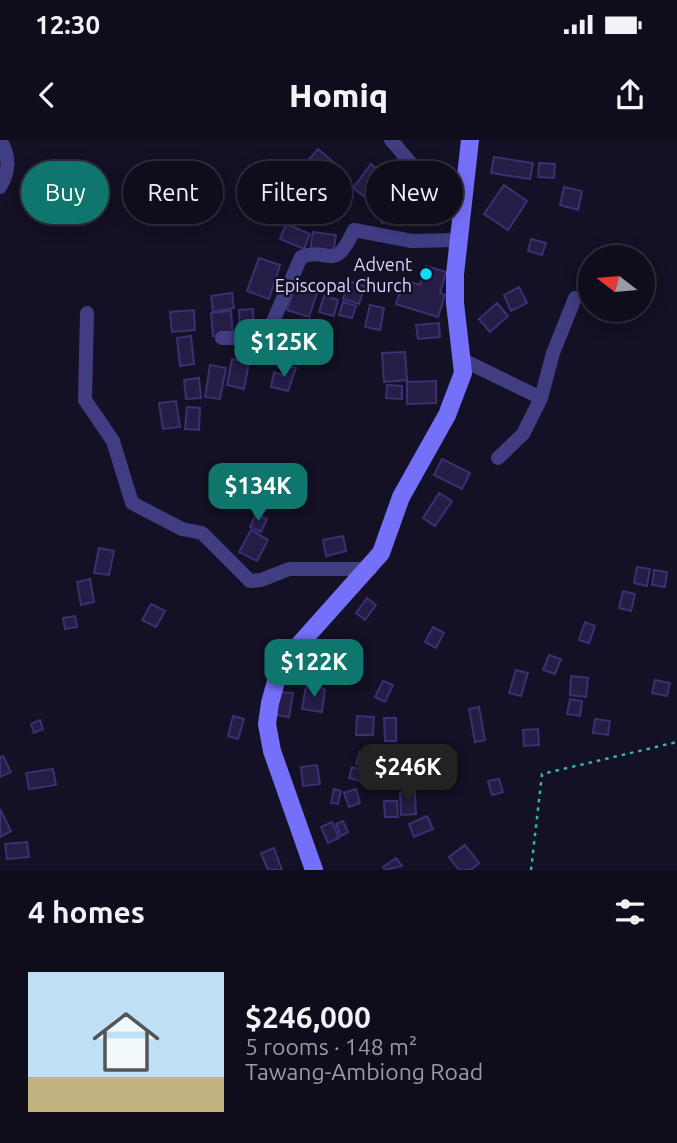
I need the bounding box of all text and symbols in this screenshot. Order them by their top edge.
text: 12:30 [35,10,100,39]
icon: back [28,76,66,114]
icon: share [611,76,649,114]
text: Homiq [289,77,388,113]
chip: Buy [21,161,109,224]
chip: Rent [123,161,223,224]
chip: Filters [237,161,352,224]
chip: New [366,161,463,224]
north arrow [578,245,654,322]
map controls [578,245,655,322]
place label: Advent Episcopal Church [275,254,412,295]
marker: Advent Episcopal Church [418,266,434,282]
pin: $125K [235,320,333,379]
text: $125K [250,329,318,354]
pin: $134K [209,464,307,523]
text: $134K [224,473,292,498]
pin: $122K [265,640,363,699]
text: $122K [280,649,348,674]
pin: $246K [359,744,457,804]
text: $246K [374,754,442,779]
icon: filters [611,893,649,931]
text: 4 homes [28,895,145,929]
icon: home [84,1000,168,1084]
text: $246,000 [245,1000,371,1034]
text: 5 rooms · 148 m² [245,1034,417,1059]
text: Tawang-Ambiong Road [245,1059,483,1084]

